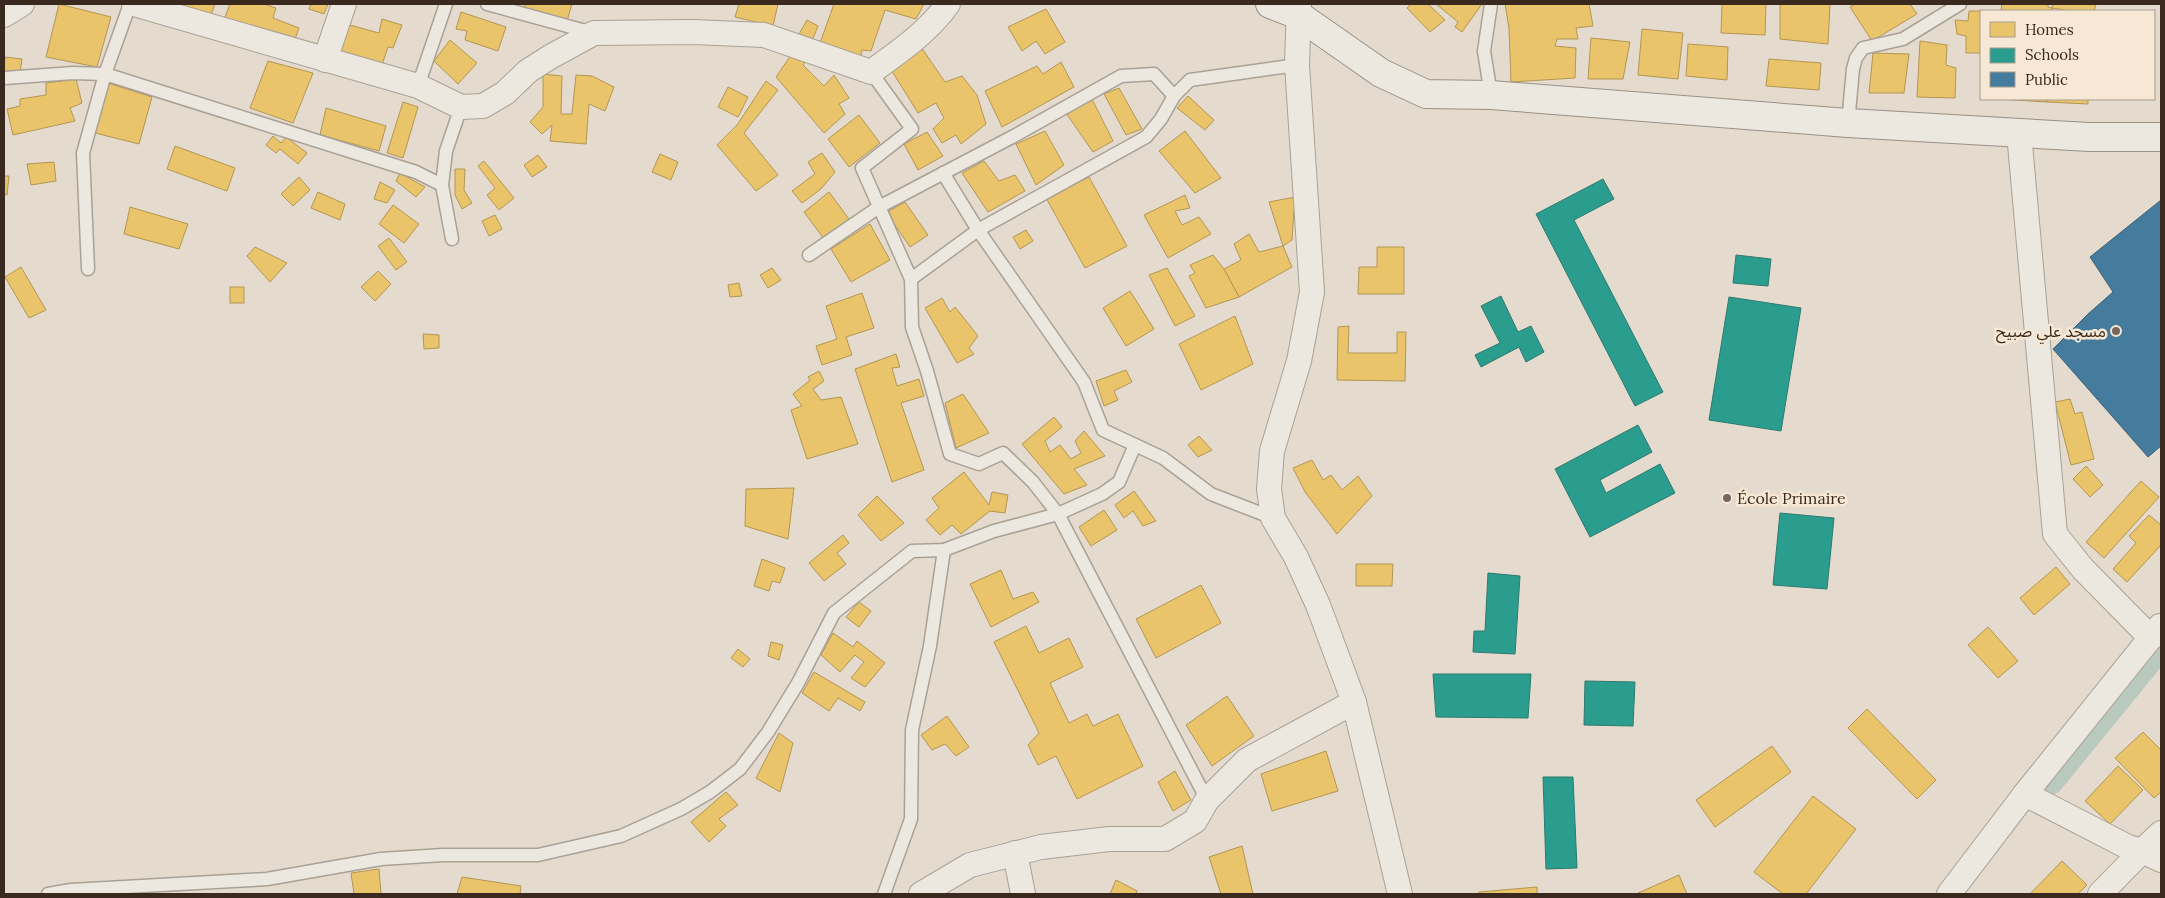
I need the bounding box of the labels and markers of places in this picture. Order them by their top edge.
place label: مسجد علي صبيح [1996,321,2106,344]
marker: مسجد علي صبيح [2110,325,2122,337]
place label: École Primaire [1737,488,1846,508]
marker: École Primaire [1721,492,1733,504]

